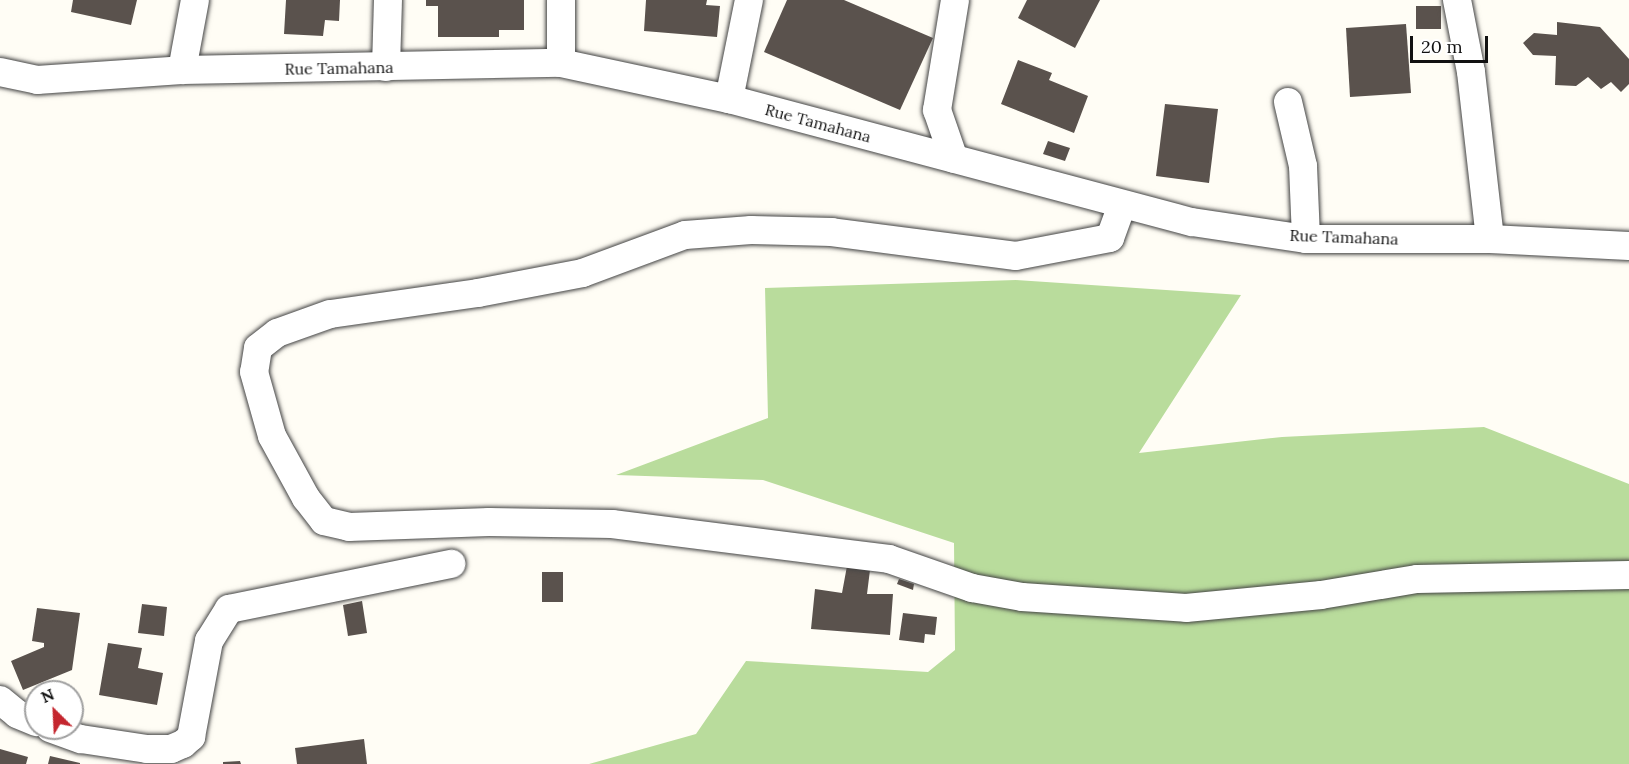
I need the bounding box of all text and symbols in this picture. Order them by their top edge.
scale bar [1413,24,1491,62]
text: 20 m [1421,35,1463,58]
street label: Rue Tamahana [284,57,394,79]
street label: Rue Tamahana [763,100,873,146]
street label: Rue Tamahana [1289,226,1399,248]
north arrow [24,680,84,740]
text: N [38,684,57,707]

